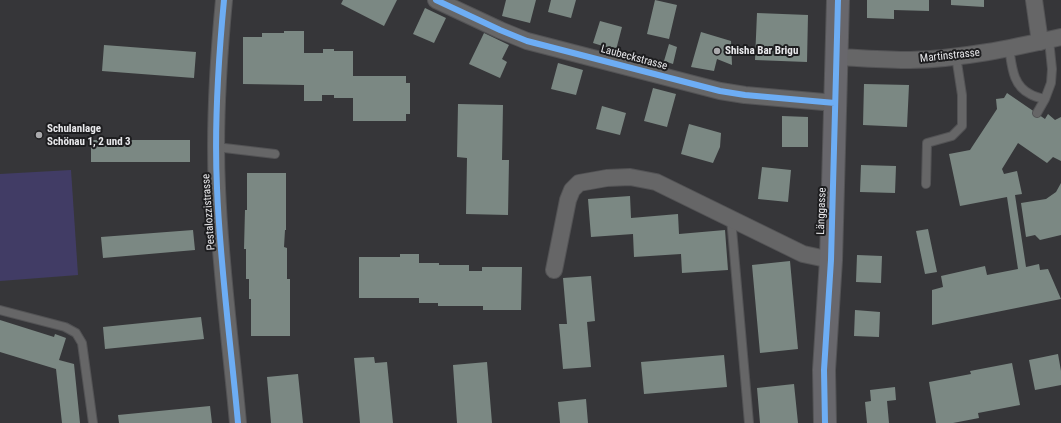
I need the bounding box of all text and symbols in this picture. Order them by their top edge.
street label: Laubeckstrasse [599,43,669,73]
place label: Shisha Bar Brigu [725,44,798,58]
marker: Shisha Bar Brigu [712,46,722,56]
street label: Martinstrasse [919,46,981,66]
place label: Schulanlage Schönau 1, 2 und 3 [47,122,131,148]
marker: Schulanlage Schönau 1, 2 und 3 [34,130,44,140]
street label: Pestalozzistrasse [200,173,218,251]
street label: Länggasse [815,187,829,235]

